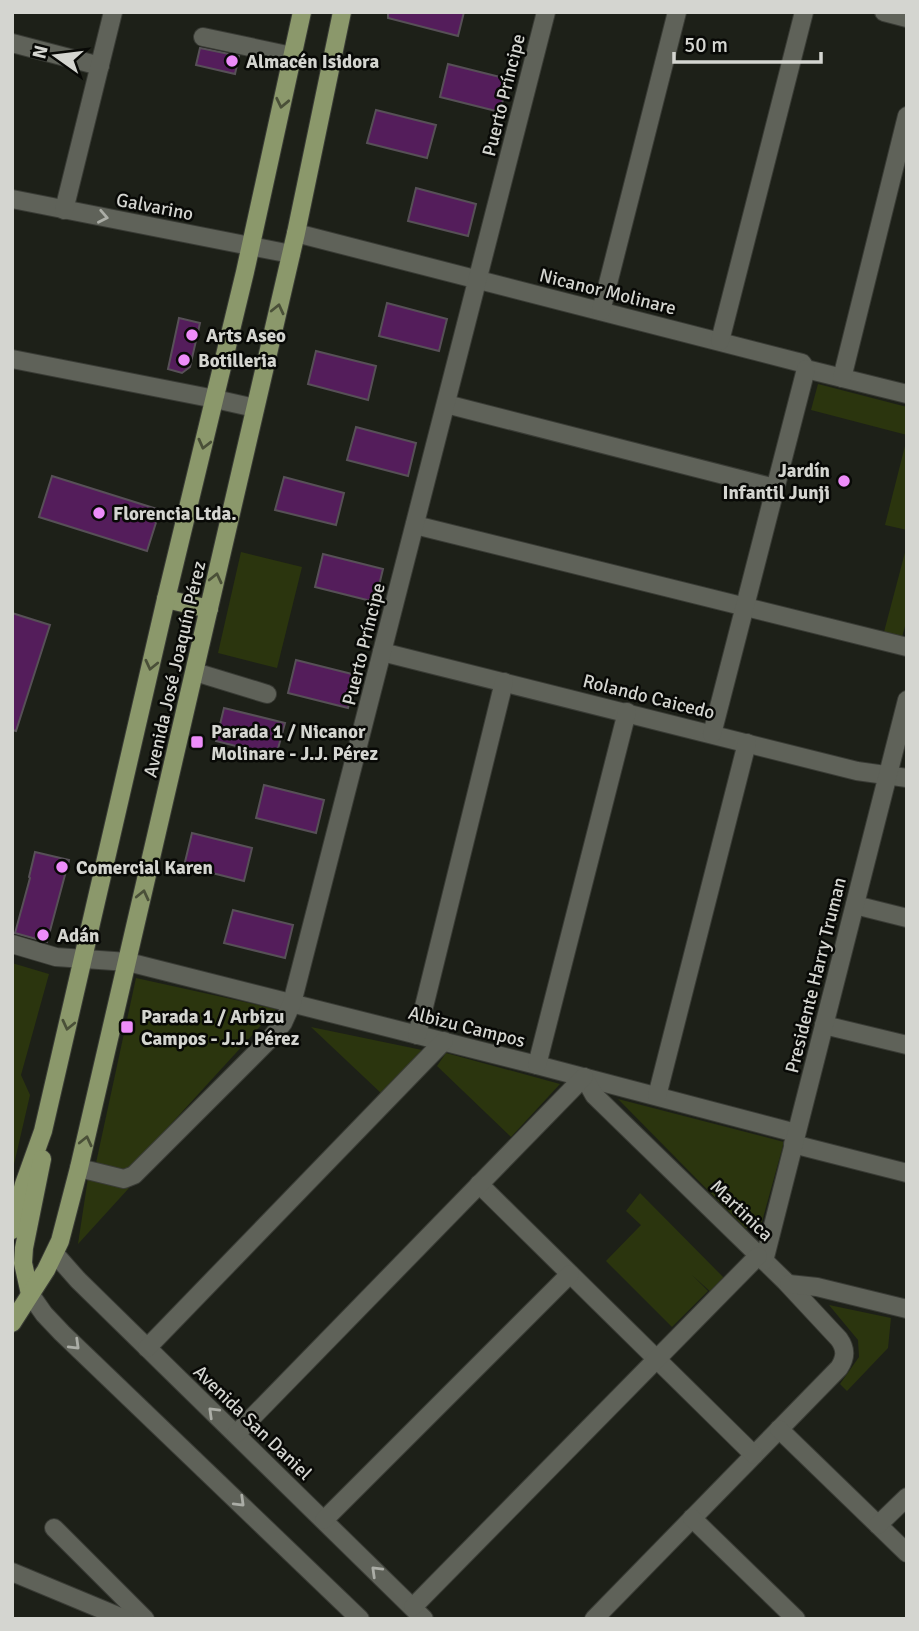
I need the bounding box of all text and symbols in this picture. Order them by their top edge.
north arrow [21,21,91,91]
scale bar [674,21,821,65]
street label: Puerto Príncipe [477,31,531,159]
text: 50 m [684,32,728,58]
text: N [27,43,54,61]
place label: Almacén Isidora [246,50,379,74]
marker: Almacén Isidora [224,53,240,69]
one-way arrow [276,97,290,109]
street label: Galvarino [114,188,196,226]
one-way arrow [97,209,109,224]
street label: Nicanor Molinare [537,263,679,321]
one-way arrow [270,303,284,315]
place label: Arts Aseo [206,324,286,348]
marker: Arts Aseo [184,327,200,343]
place label: Botilleria [198,349,277,373]
marker: Botilleria [176,352,192,368]
one-way arrow [198,438,212,450]
place label: Jardín Infantil Junji [722,459,830,505]
marker: Jardín Infantil Junji [836,473,852,489]
place label: Florencia Ltda. [113,502,237,526]
marker: Florencia Ltda. [91,505,107,521]
street label: Avenida José Joaquín Pérez [138,559,212,780]
one-way arrow [208,572,222,584]
street label: Puerto Príncipe [337,580,391,708]
one-way arrow [145,659,159,671]
street label: Rolando Caicedo [580,669,717,725]
place label: Parada 1 / Nicanor Molinare - J.J. Pérez [211,720,378,766]
marker: Parada 1 / Nicanor Molinare - J.J. Pérez [189,734,205,750]
place label: Comercial Karen [76,856,213,880]
marker: Comercial Karen [54,859,70,875]
street label: Presidente Harry Truman [780,875,852,1076]
one-way arrow [135,889,149,901]
place label: Adán [57,924,99,948]
marker: Adán [35,927,51,943]
street label: Albizu Campos [406,1001,528,1053]
place label: Parada 1 / Arbizu Campos - J.J. Pérez [141,1005,300,1051]
one-way arrow [61,1019,76,1031]
marker: Parada 1 / Arbizu Campos - J.J. Pérez [119,1019,135,1035]
one-way arrow [77,1135,92,1147]
street label: Martinica [705,1175,778,1247]
one-way arrow [67,1337,80,1350]
street label: Avenida San Daniel [188,1360,317,1485]
one-way arrow [208,1407,221,1420]
one-way arrow [232,1494,245,1507]
one-way arrow [371,1566,384,1579]

